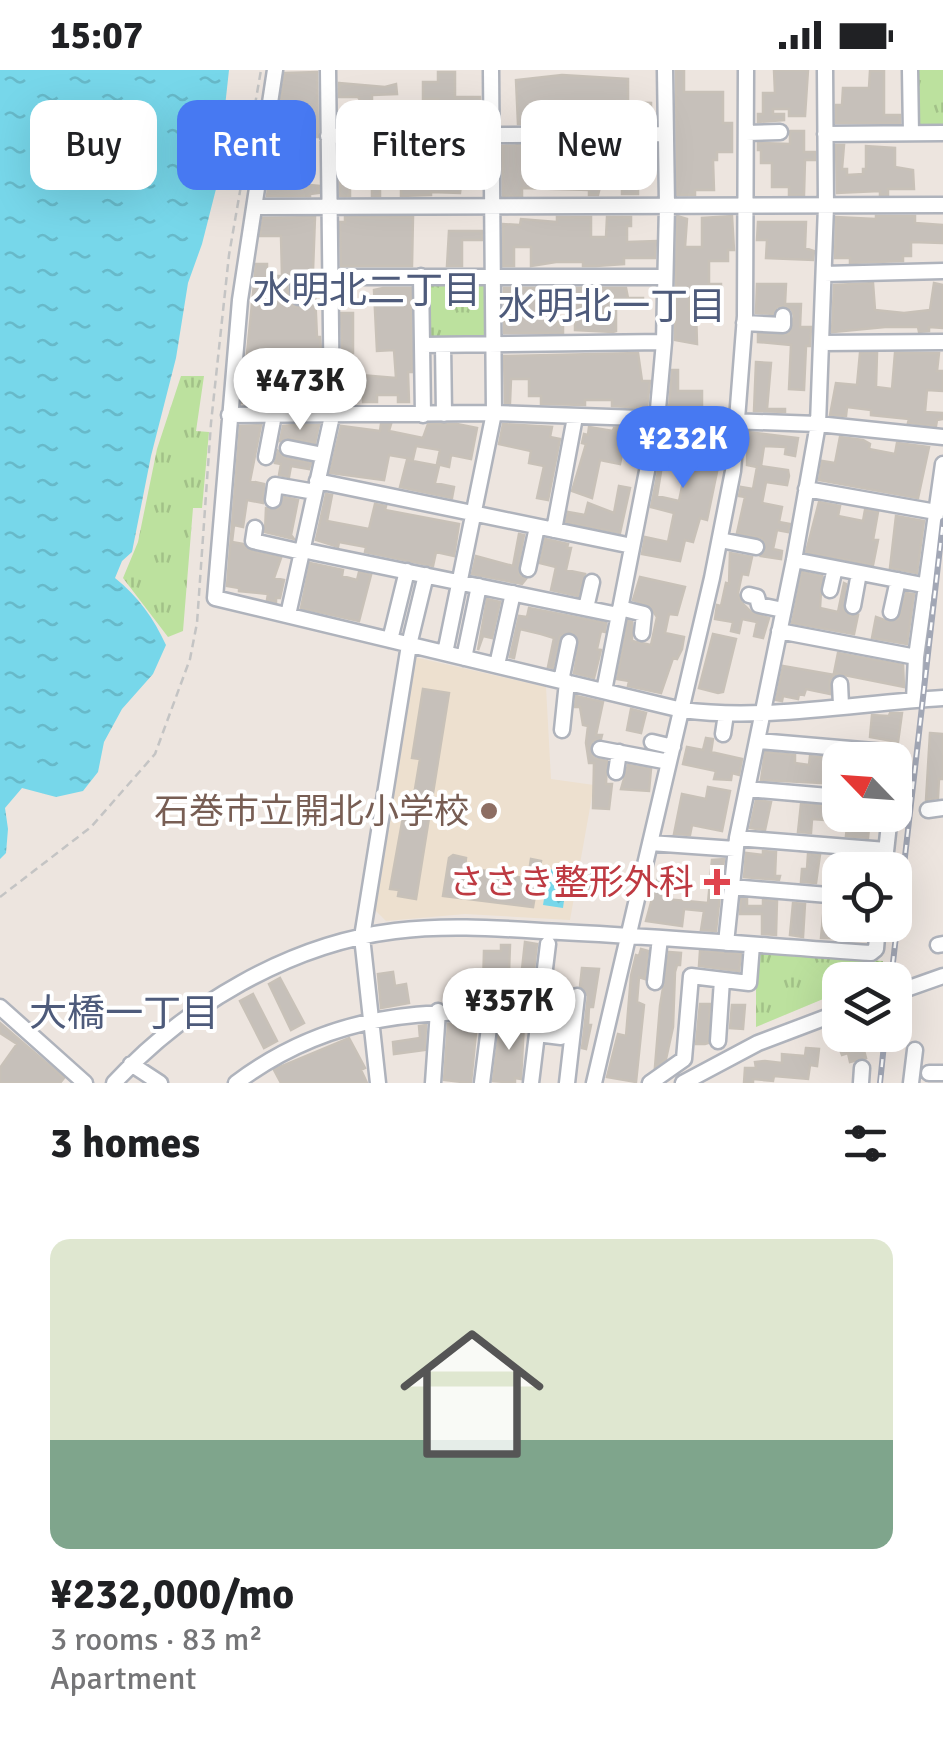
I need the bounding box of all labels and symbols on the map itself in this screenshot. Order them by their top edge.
district label: 水明北二丁目 [253,267,481,314]
district label: 水明北一丁目 [498,283,726,330]
pin: ¥473K [230,348,370,433]
pin: ¥232K [613,406,753,491]
north arrow [822,742,912,832]
place label: 石巻市立開北小学校 [154,790,469,833]
marker: 石巻市立開北小学校 [478,800,500,822]
place label: ささき整形外科 [449,861,694,904]
marker: ささき整形外科 [704,869,730,895]
pin: ¥357K [439,968,579,1053]
district label: 大橋一丁目 [29,990,219,1037]

